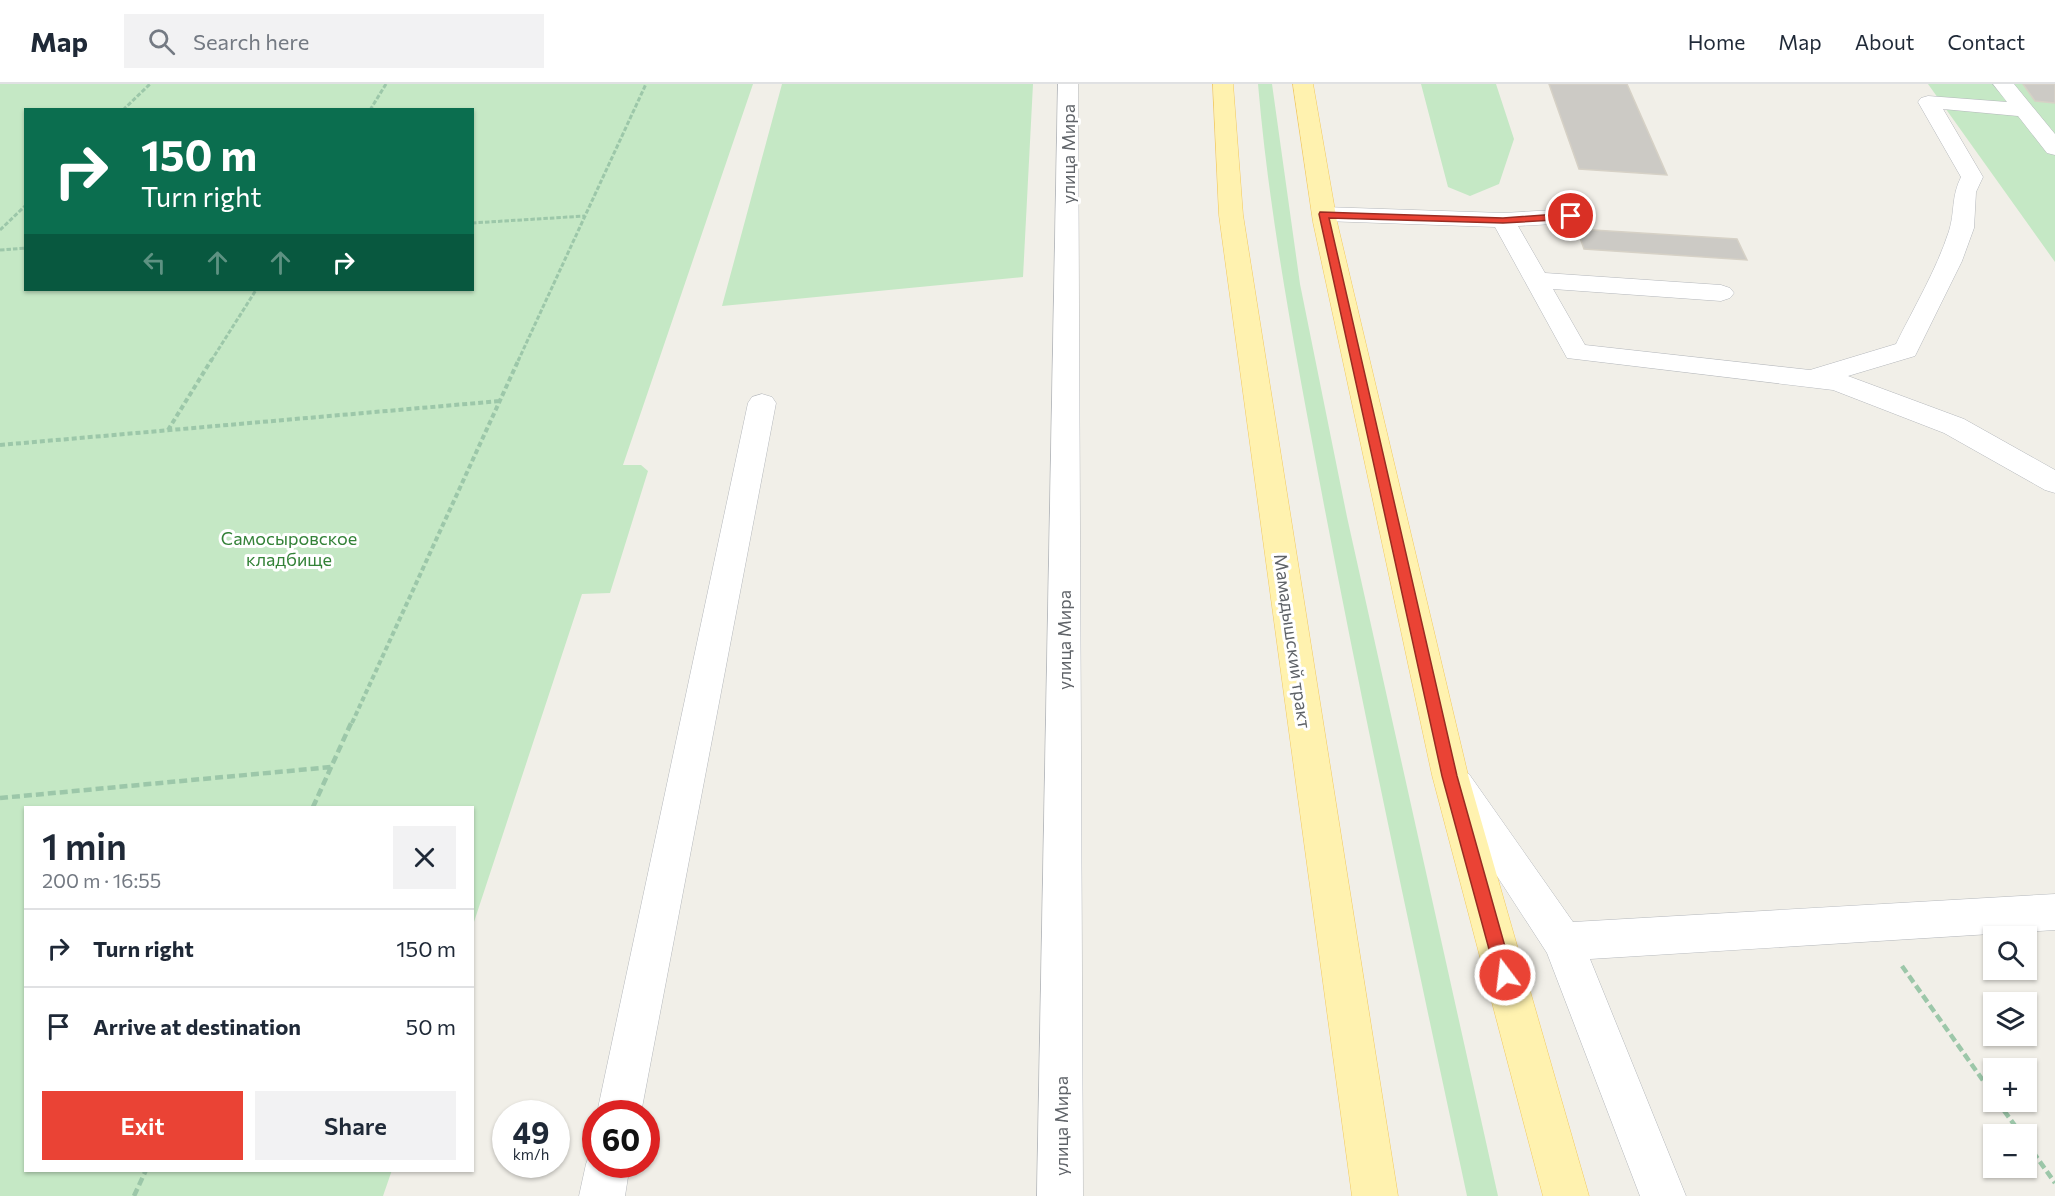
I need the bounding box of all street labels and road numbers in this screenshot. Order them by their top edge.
street label: улица Мира [1057,104,1079,204]
street label: Мамадышский тракт [1270,552,1316,730]
street label: улица Мира [1053,590,1075,690]
street label: улица Мира [1050,1076,1072,1176]

